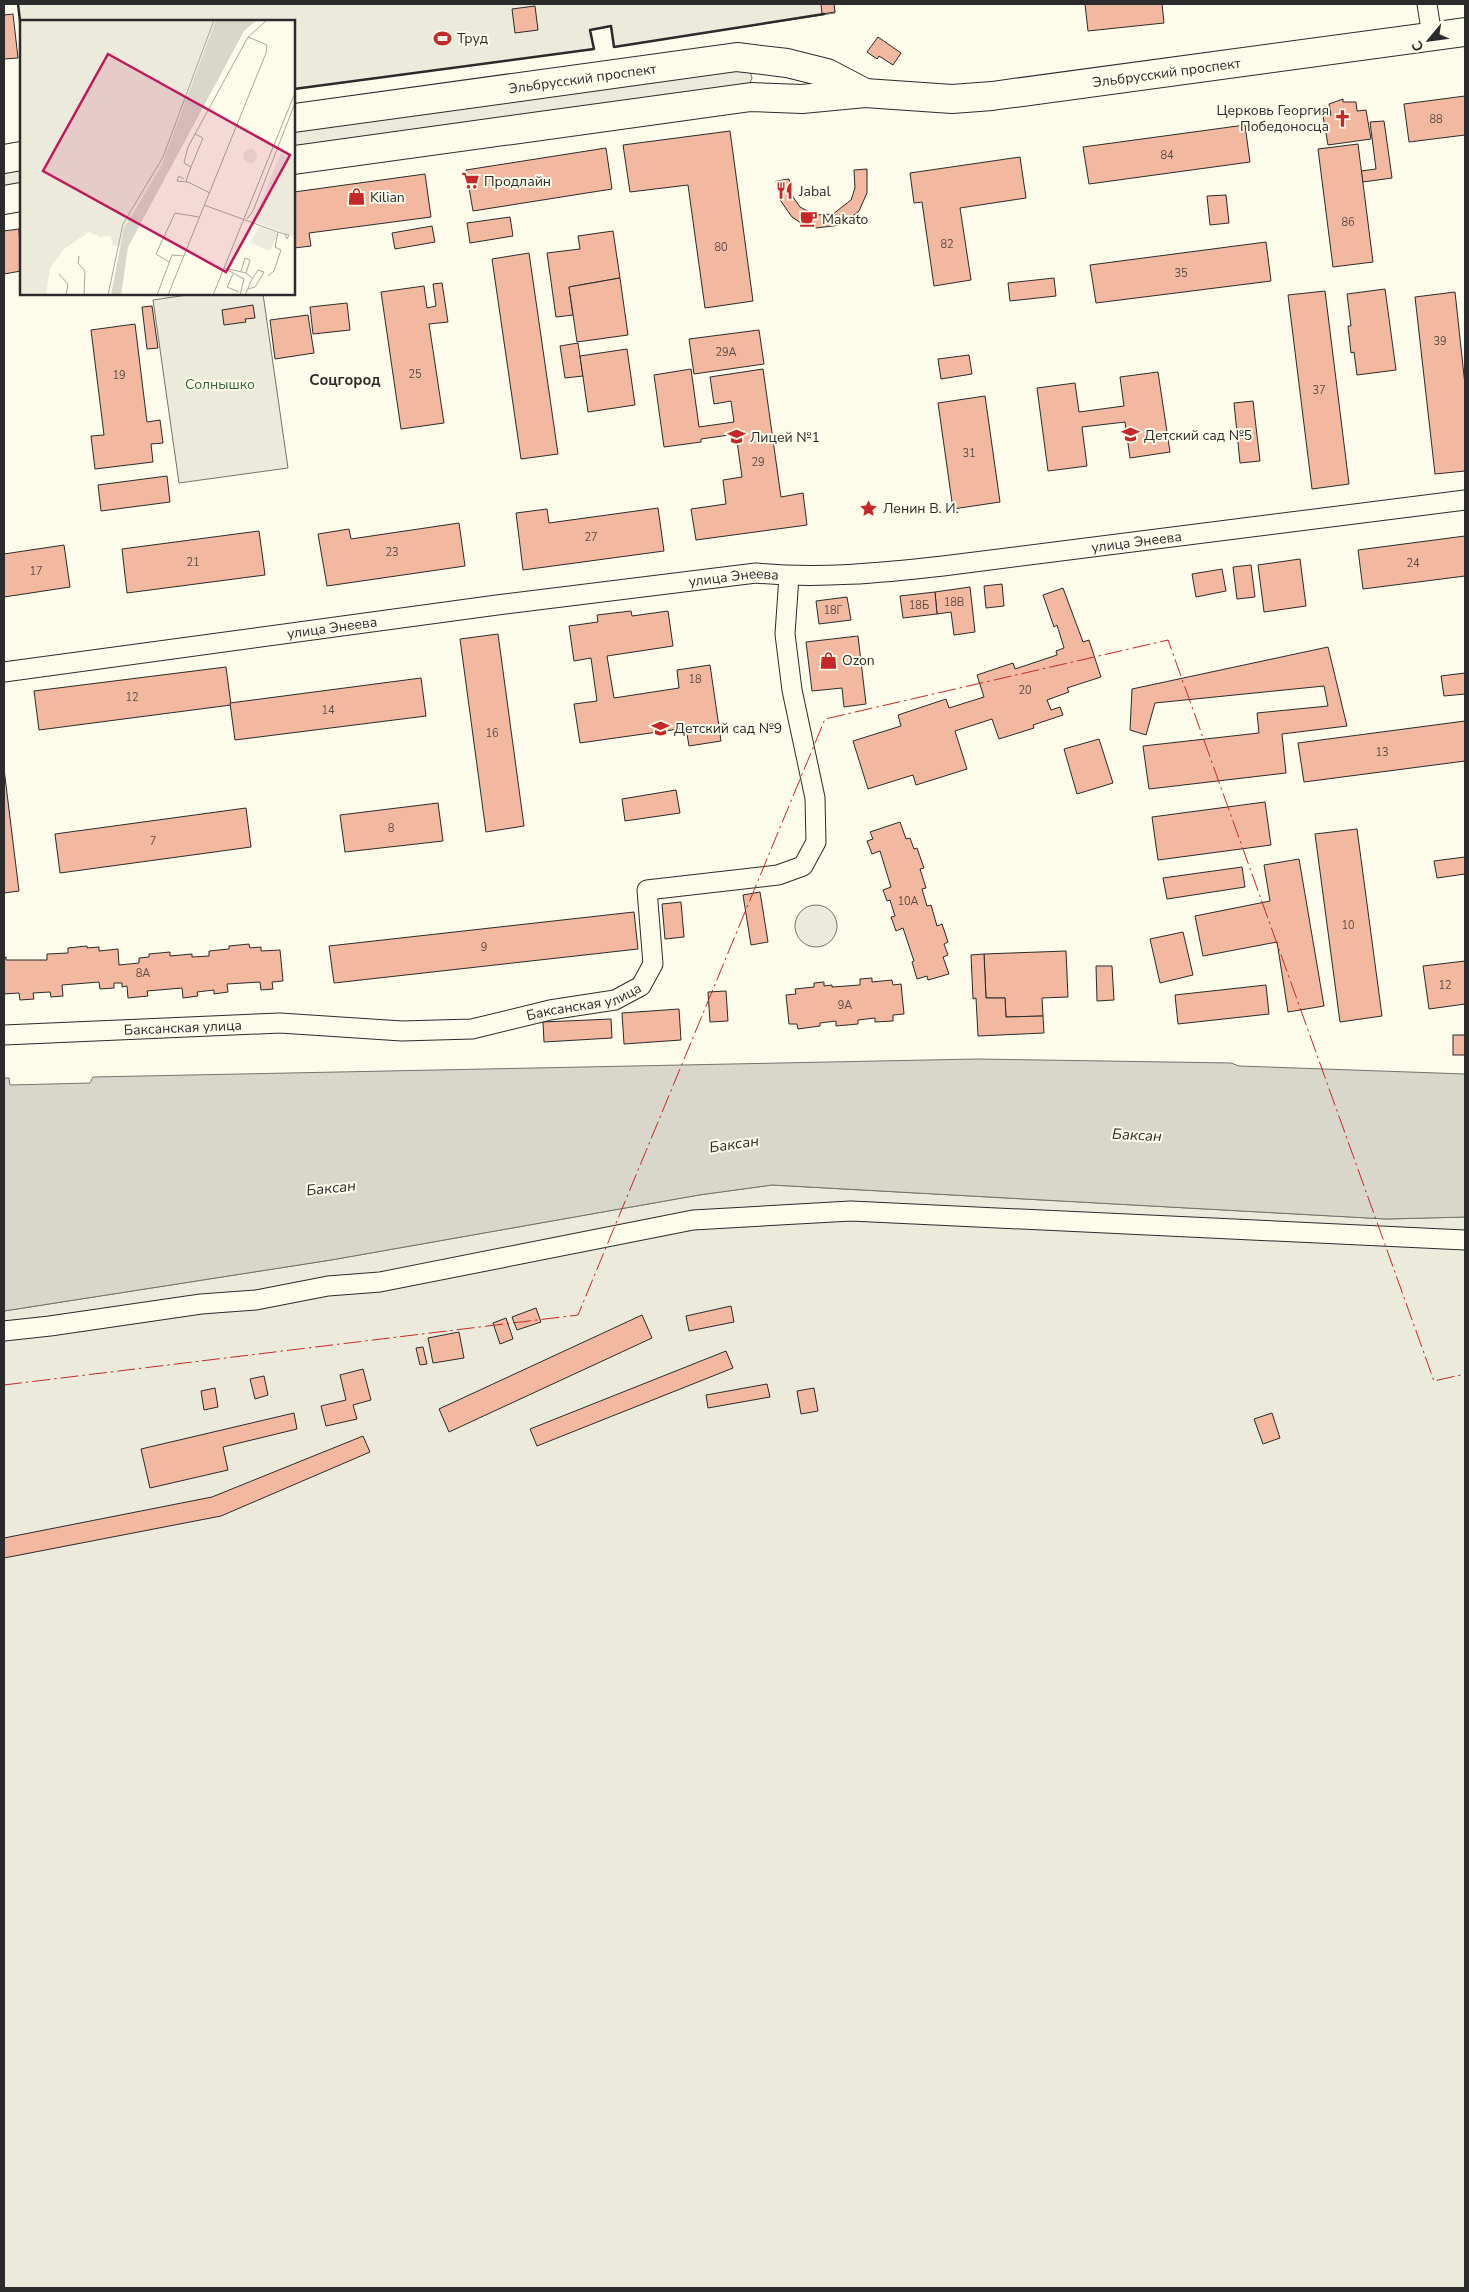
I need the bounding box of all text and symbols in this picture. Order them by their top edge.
north arrow [1404,15,1454,65]
inset map [20,20,295,295]
sports icon: Труд [433,28,453,48]
place label: Труд [457,29,488,48]
text: С [1407,37,1429,55]
street label: Эльбрусский проспект [1091,53,1243,92]
street label: Эльбрусский проспект [507,59,658,98]
place label: Церковь Георгия Победоносца [1216,101,1329,136]
church icon: Церковь Георгия Победоносца [1333,108,1353,128]
house number: 88 [1429,112,1443,127]
house number: 84 [1160,148,1174,163]
supermarket icon: Продлайн [460,171,480,191]
place label: Продлайн [484,172,551,191]
restaurant icon: Jabal [775,181,795,201]
place label: Jabal [798,182,832,201]
shop icon: Kilian [346,187,366,207]
place label: Kilian [370,188,405,207]
cafe icon: Мakato [798,209,818,229]
place label: Мakato [822,210,869,229]
house number: 86 [1341,215,1355,230]
house number: 82 [940,237,954,252]
house number: 80 [714,240,728,255]
house number: 35 [1174,266,1188,281]
house number: 39 [1433,334,1447,349]
house number: 29А [715,345,737,360]
house number: 25 [408,367,422,382]
house number: 19 [112,368,126,383]
district label: Соцгород [309,370,381,390]
park label: Солнышко [185,375,255,394]
house number: 37 [1312,383,1326,398]
school or university icon: Детский сад №5 [1120,425,1140,445]
place label: Детский сад №5 [1144,426,1252,445]
school or university icon: Лицей №1 [726,427,746,447]
place label: Лицей №1 [750,428,820,447]
house number: 31 [962,446,976,461]
house number: 29 [751,455,765,470]
place icon: Ленин В. И. [859,498,879,518]
place label: Ленин В. И. [883,499,959,518]
street label: улица Энеева [1090,527,1183,557]
house number: 27 [584,530,598,545]
house number: 23 [385,545,399,560]
house number: 21 [186,555,200,570]
house number: 24 [1406,556,1420,571]
house number: 17 [29,564,43,579]
street label: улица Энеева [688,564,779,591]
house number: 18В [944,595,964,610]
house number: 18Б [909,598,929,613]
house number: 18Г [823,603,843,618]
street label: улица Энеева [286,612,378,643]
shop icon: Ozon [818,650,838,670]
place label: Ozon [842,651,875,670]
house number: 18 [688,672,702,687]
house number: 20 [1018,683,1032,698]
house number: 12 [125,690,139,705]
house number: 14 [321,703,335,718]
school or university icon: Детский сад №9 [650,718,670,738]
place label: Детский сад №9 [674,719,782,738]
house number: 16 [485,726,499,741]
house number: 13 [1375,745,1389,760]
house number: 8 [388,821,395,836]
house number: 7 [150,834,156,849]
house number: 10А [897,894,919,909]
house number: 10 [1341,918,1355,933]
house number: 9 [481,940,487,955]
house number: 8А [136,966,150,981]
house number: 12 [1438,978,1452,993]
street label: Баксанская улица [525,979,645,1025]
house number: 9А [838,998,852,1013]
street label: Баксанская улица [123,1016,242,1040]
water label: Баксан [1112,1124,1163,1146]
water label: Баксан [708,1131,760,1157]
water label: Баксан [305,1175,357,1201]

